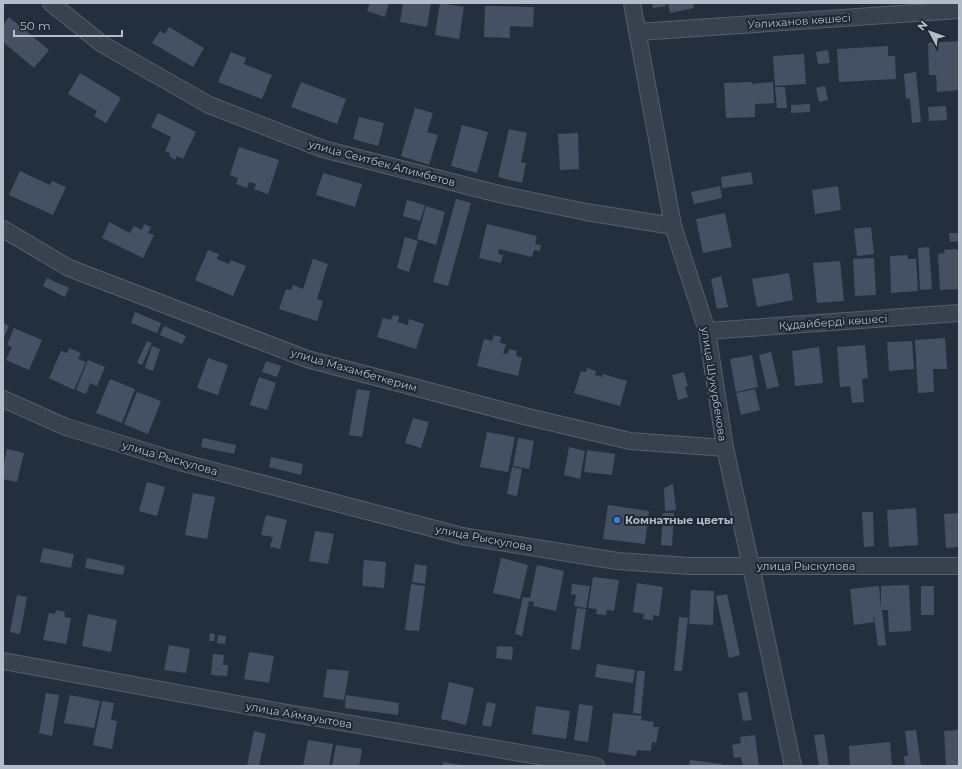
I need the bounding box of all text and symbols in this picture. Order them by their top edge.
street label: Уәлиханов көшесі [747,10,851,32]
scale bar [14,12,122,38]
north arrow [910,12,950,52]
text: N [914,17,931,33]
text: 50 m [20,18,51,33]
street label: улица Сеитбек Алимбетов [306,136,457,189]
street label: Құдайберді көшесі [778,311,888,333]
street label: улица Шукурбекова [698,325,730,442]
street label: улица Махамбеткерим [288,345,419,395]
street label: улица Рыскулова [120,437,219,478]
place label: Комнатные цветы [625,513,733,527]
marker: Комнатные цветы [612,515,622,525]
street label: улица Рыскулова [433,522,534,554]
street label: улица Рыскулова [756,559,855,573]
street label: улица Аймауытова [244,699,353,731]

